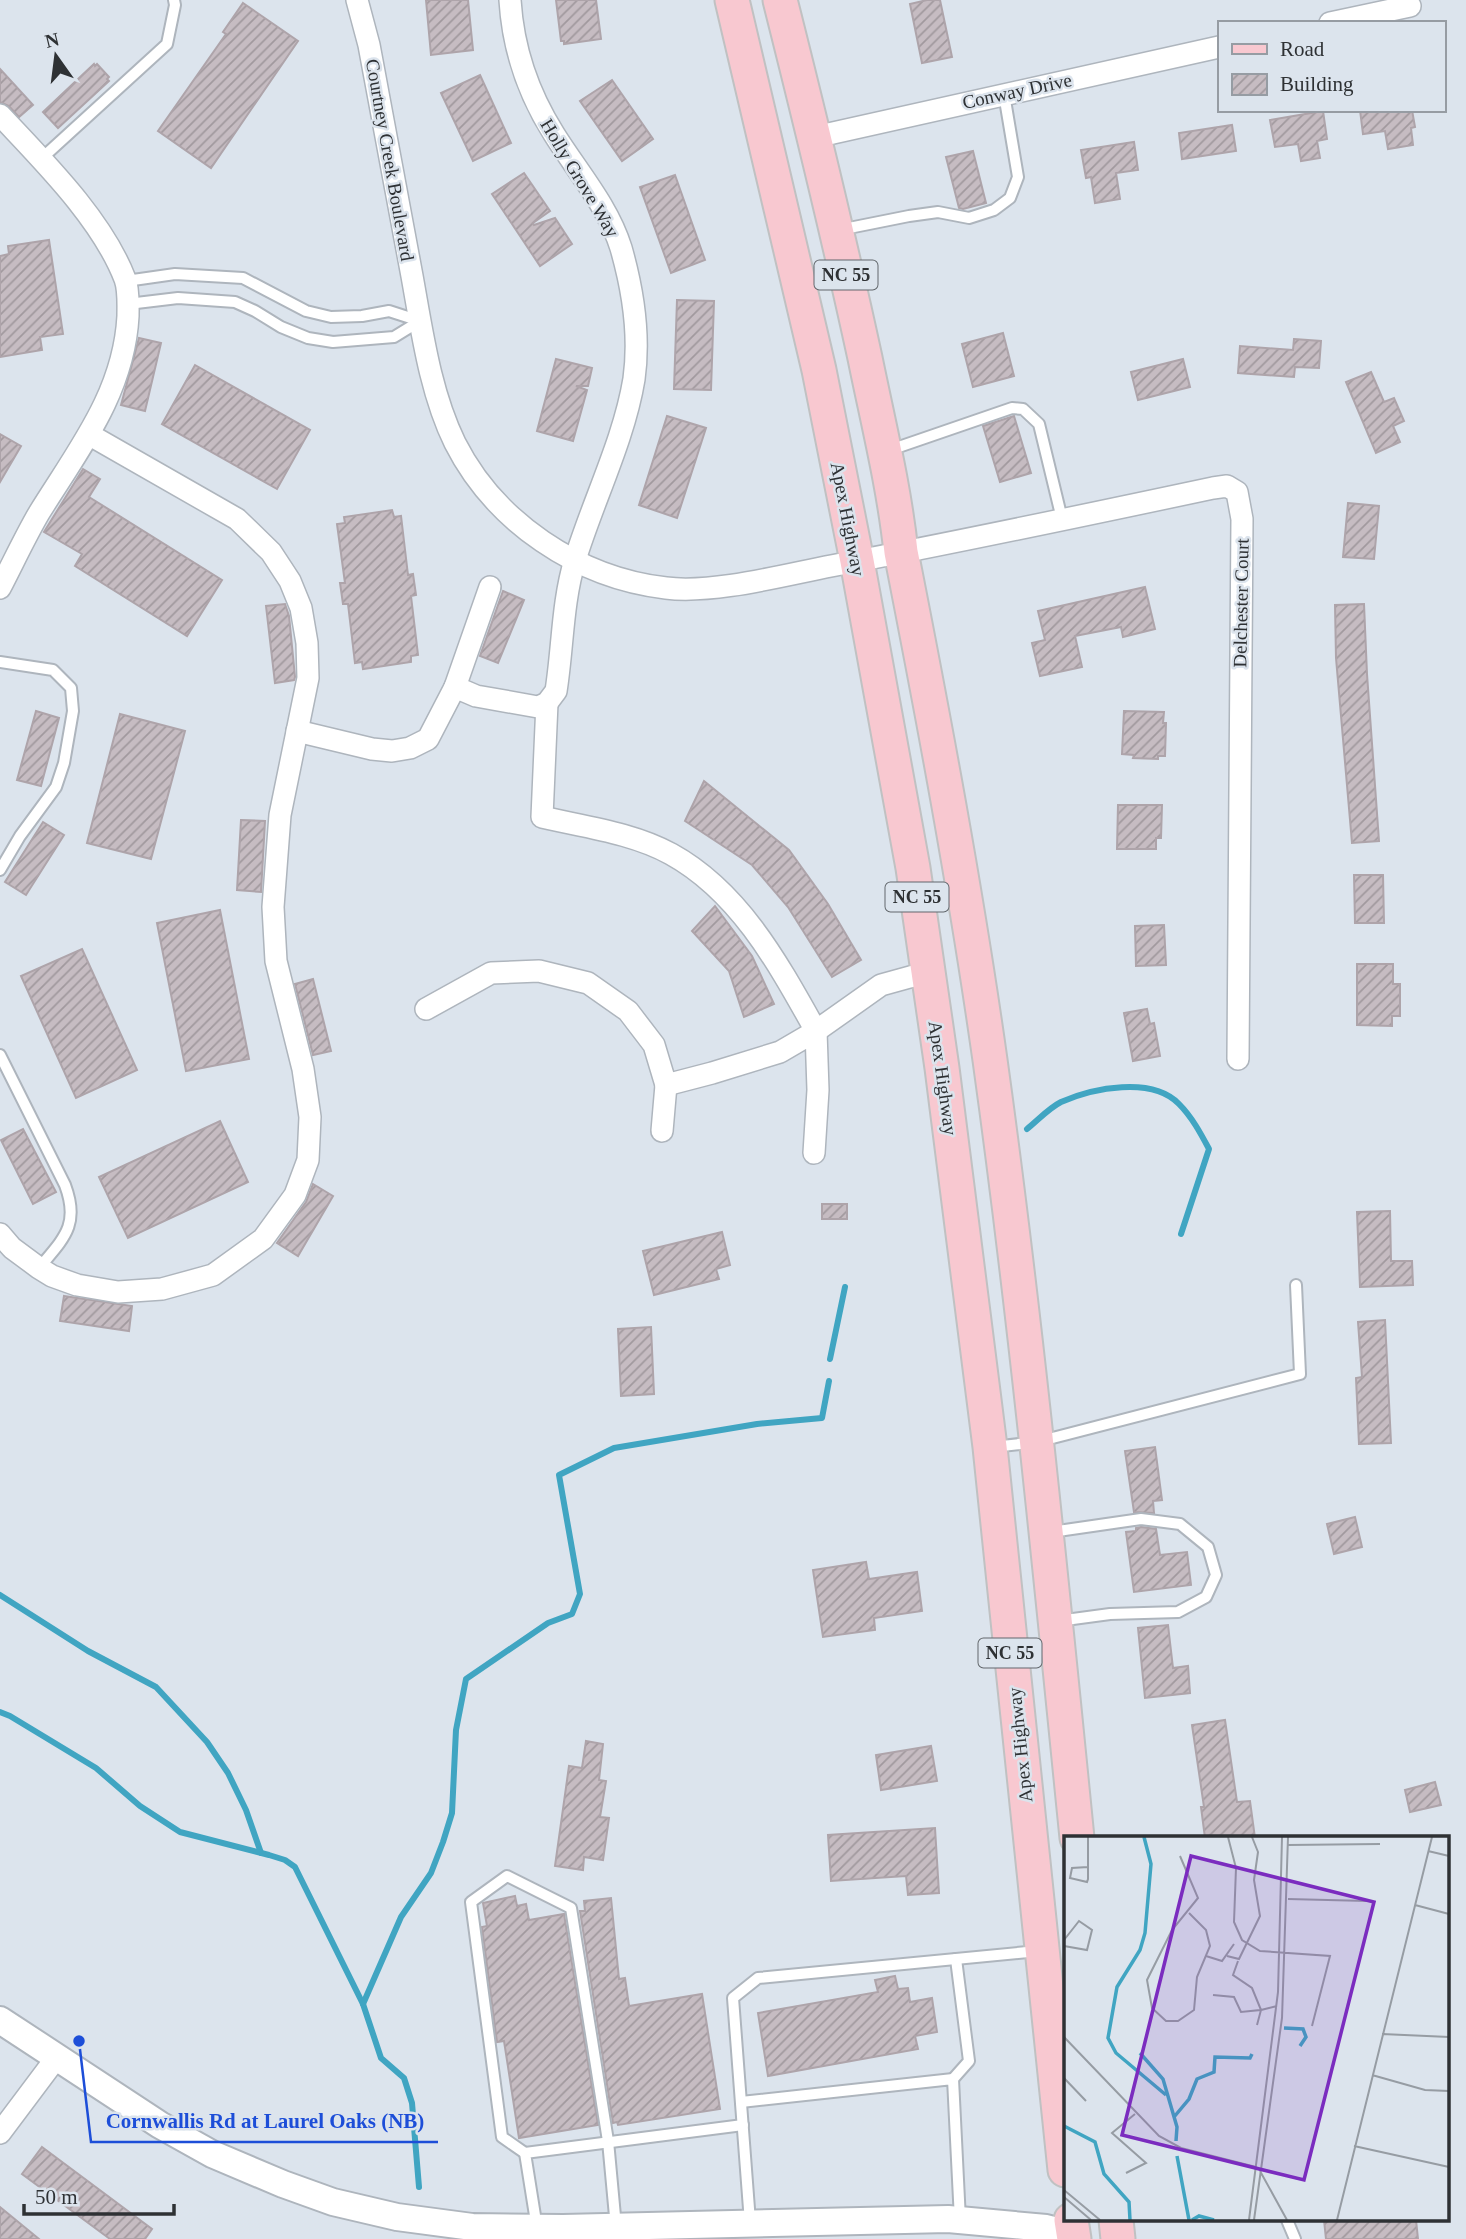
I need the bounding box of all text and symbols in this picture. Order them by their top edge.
north arrow [21,21,91,91]
legend [1218,21,1445,112]
text: N [43,28,61,52]
text: Road [1280,37,1325,61]
street label: Courtney Creek Boulevard [362,57,418,263]
street label: Conway Drive [960,69,1074,113]
text: Building [1280,72,1354,96]
street label: Holly Grove Way [536,115,624,241]
road number: NC 55 [814,260,878,290]
street label: Apex Highway [827,460,869,578]
street label: Delchester Court [1229,537,1253,668]
road number: NC 55 [886,882,948,912]
street label: Apex Highway [925,1019,962,1137]
road number: NC 55 [978,1638,1042,1668]
street label: Apex Highway [1003,1686,1036,1804]
inset map [1064,1836,1448,2222]
callout: Cornwallis Rd at Laurel Oaks (NB) [91,2100,438,2142]
text: Cornwallis Rd at Laurel Oaks (NB) [106,2109,424,2133]
scale bar [24,2172,175,2216]
text: 50 m [35,2185,78,2209]

